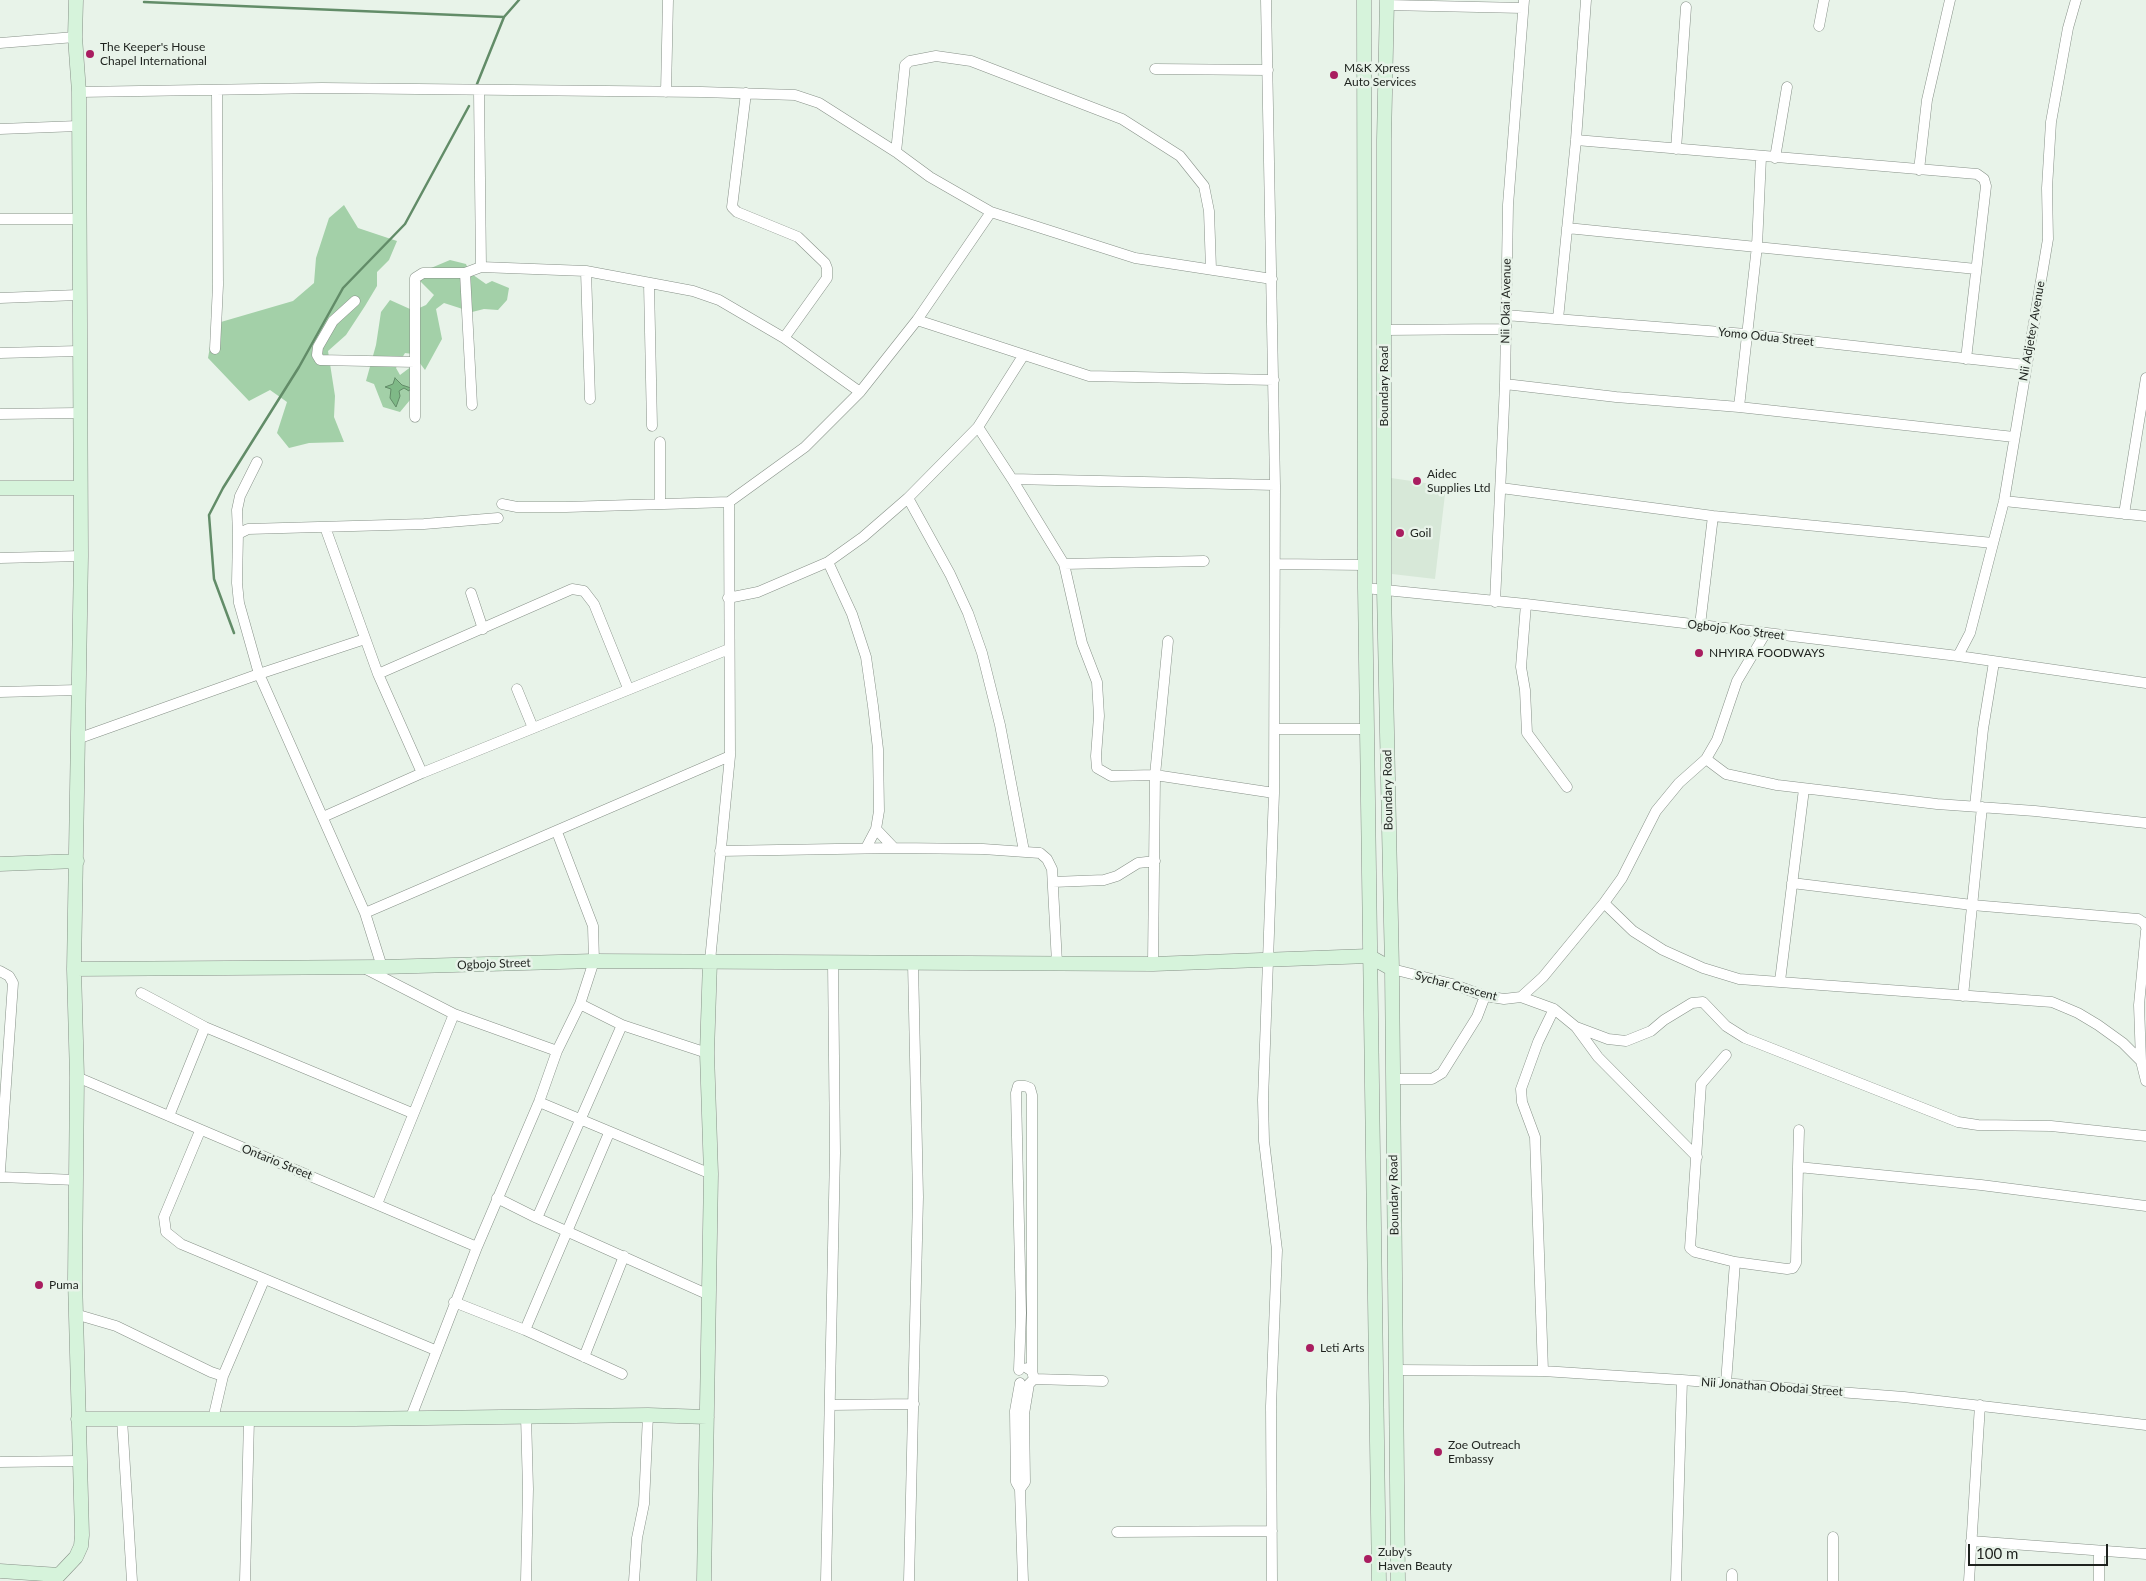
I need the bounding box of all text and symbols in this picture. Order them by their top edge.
place label: The Keeper's House Chapel International [100,40,207,68]
marker: The Keeper's House Chapel International [84,48,96,60]
place label: M&K Xpress Auto Services [1344,61,1416,89]
marker: M&K Xpress Auto Services [1328,69,1340,81]
street label: Nii Okai Avenue [1498,258,1514,344]
street label: Nii Adjetey Avenue [2016,280,2048,382]
street label: Yomo Odua Street [1717,325,1815,349]
street label: Boundary Road [1377,346,1391,426]
place label: Aidec Supplies Ltd [1427,467,1491,495]
marker: Aidec Supplies Ltd [1411,475,1423,487]
place label: Goil [1410,526,1431,540]
marker: Goil [1394,527,1406,539]
street label: Ogbojo Koo Street [1687,617,1785,643]
place label: NHYIRA FOODWAYS [1709,646,1825,660]
marker: NHYIRA FOODWAYS [1693,647,1705,659]
street label: Boundary Road [1380,749,1396,831]
street label: Ogbojo Street [457,956,531,972]
street label: Sychar Crescent [1413,968,1499,1004]
street label: Ontario Street [239,1141,315,1183]
street label: Boundary Road [1386,1154,1402,1236]
place label: Puma [49,1278,79,1292]
marker: Puma [33,1279,45,1291]
place label: Leti Arts [1320,1341,1364,1355]
marker: Leti Arts [1304,1342,1316,1354]
street label: Nii Jonathan Obodai Street [1701,1375,1843,1399]
place label: Zoe Outreach Embassy [1448,1438,1521,1466]
marker: Zoe Outreach Embassy [1432,1446,1444,1458]
scale bar [1971,1534,2111,1566]
text: 100 m [1976,1544,2018,1562]
place label: Zuby's Haven Beauty [1378,1545,1452,1573]
marker: Zuby's Haven Beauty [1362,1553,1374,1565]

